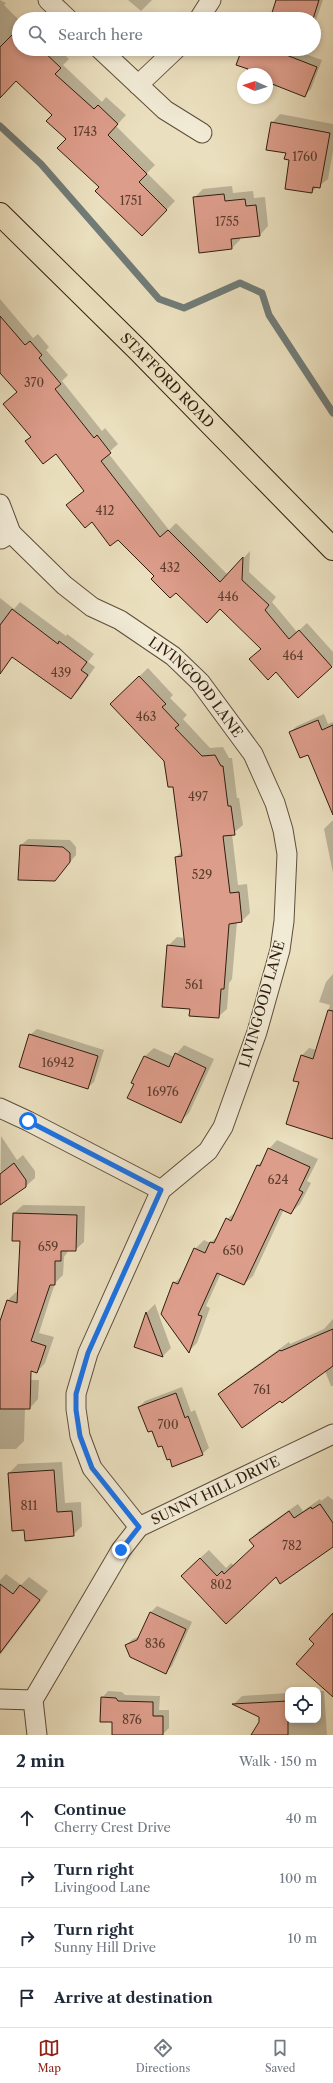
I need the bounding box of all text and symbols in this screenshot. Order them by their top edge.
search box [12,12,321,56]
icon: search [26,23,48,45]
text: Search here [58,25,143,44]
north arrow [237,68,273,104]
house number: 1743 [73,124,97,139]
house number: 1760 [292,149,318,164]
house number: 1751 [120,193,142,208]
house number: 1755 [215,214,239,229]
street label: STAFFORD ROAD [117,329,218,432]
house number: 370 [24,375,44,390]
house number: 412 [96,503,115,518]
house number: 432 [160,560,180,575]
house number: 446 [218,589,238,604]
street label: LIVINGOOD LANE [145,633,247,741]
house number: 464 [283,648,304,663]
house number: 439 [51,665,71,680]
house number: 463 [136,709,156,724]
house number: 497 [188,789,208,804]
house number: 529 [192,867,212,882]
street label: LIVINGOOD LANE [235,938,289,1070]
house number: 561 [185,977,203,992]
house number: 16942 [42,1055,75,1070]
house number: 16976 [147,1084,179,1099]
route start [19,1112,37,1130]
house number: 624 [268,1172,288,1187]
house number: 659 [38,1239,58,1254]
house number: 650 [222,1243,244,1258]
house number: 761 [253,1382,271,1397]
house number: 700 [157,1417,179,1432]
street label: SUNNY HILL DRIVE [148,1452,283,1529]
house number: 811 [20,1498,38,1513]
house number: 782 [282,1538,302,1553]
route end [112,1541,130,1559]
house number: 802 [210,1577,232,1592]
house number: 836 [145,1636,165,1651]
map controls [285,1687,321,1723]
button: locate [285,1687,321,1723]
house number: 876 [122,1712,142,1727]
text: 2 min [16,1751,65,1771]
text: Walk · 150 m [239,1753,317,1769]
text: Continue [54,1800,126,1819]
icon: ahead [16,1807,38,1829]
text: 40 m [286,1810,317,1826]
text: Cherry Crest Drive [54,1819,171,1835]
text: Turn right [54,1860,134,1879]
icon: right [16,1867,38,1889]
text: 100 m [279,1870,317,1886]
text: Livingood Lane [54,1879,150,1895]
text: Turn right [54,1920,134,1939]
icon: right [16,1927,38,1949]
text: 10 m [288,1930,317,1946]
text: Sunny Hill Drive [54,1939,156,1955]
icon: arrive [16,1987,38,2009]
text: Arrive at destination [54,1988,213,2007]
tab: Map [37,2037,61,2075]
tab: Directions [136,2037,190,2075]
tab: Saved [265,2037,296,2075]

